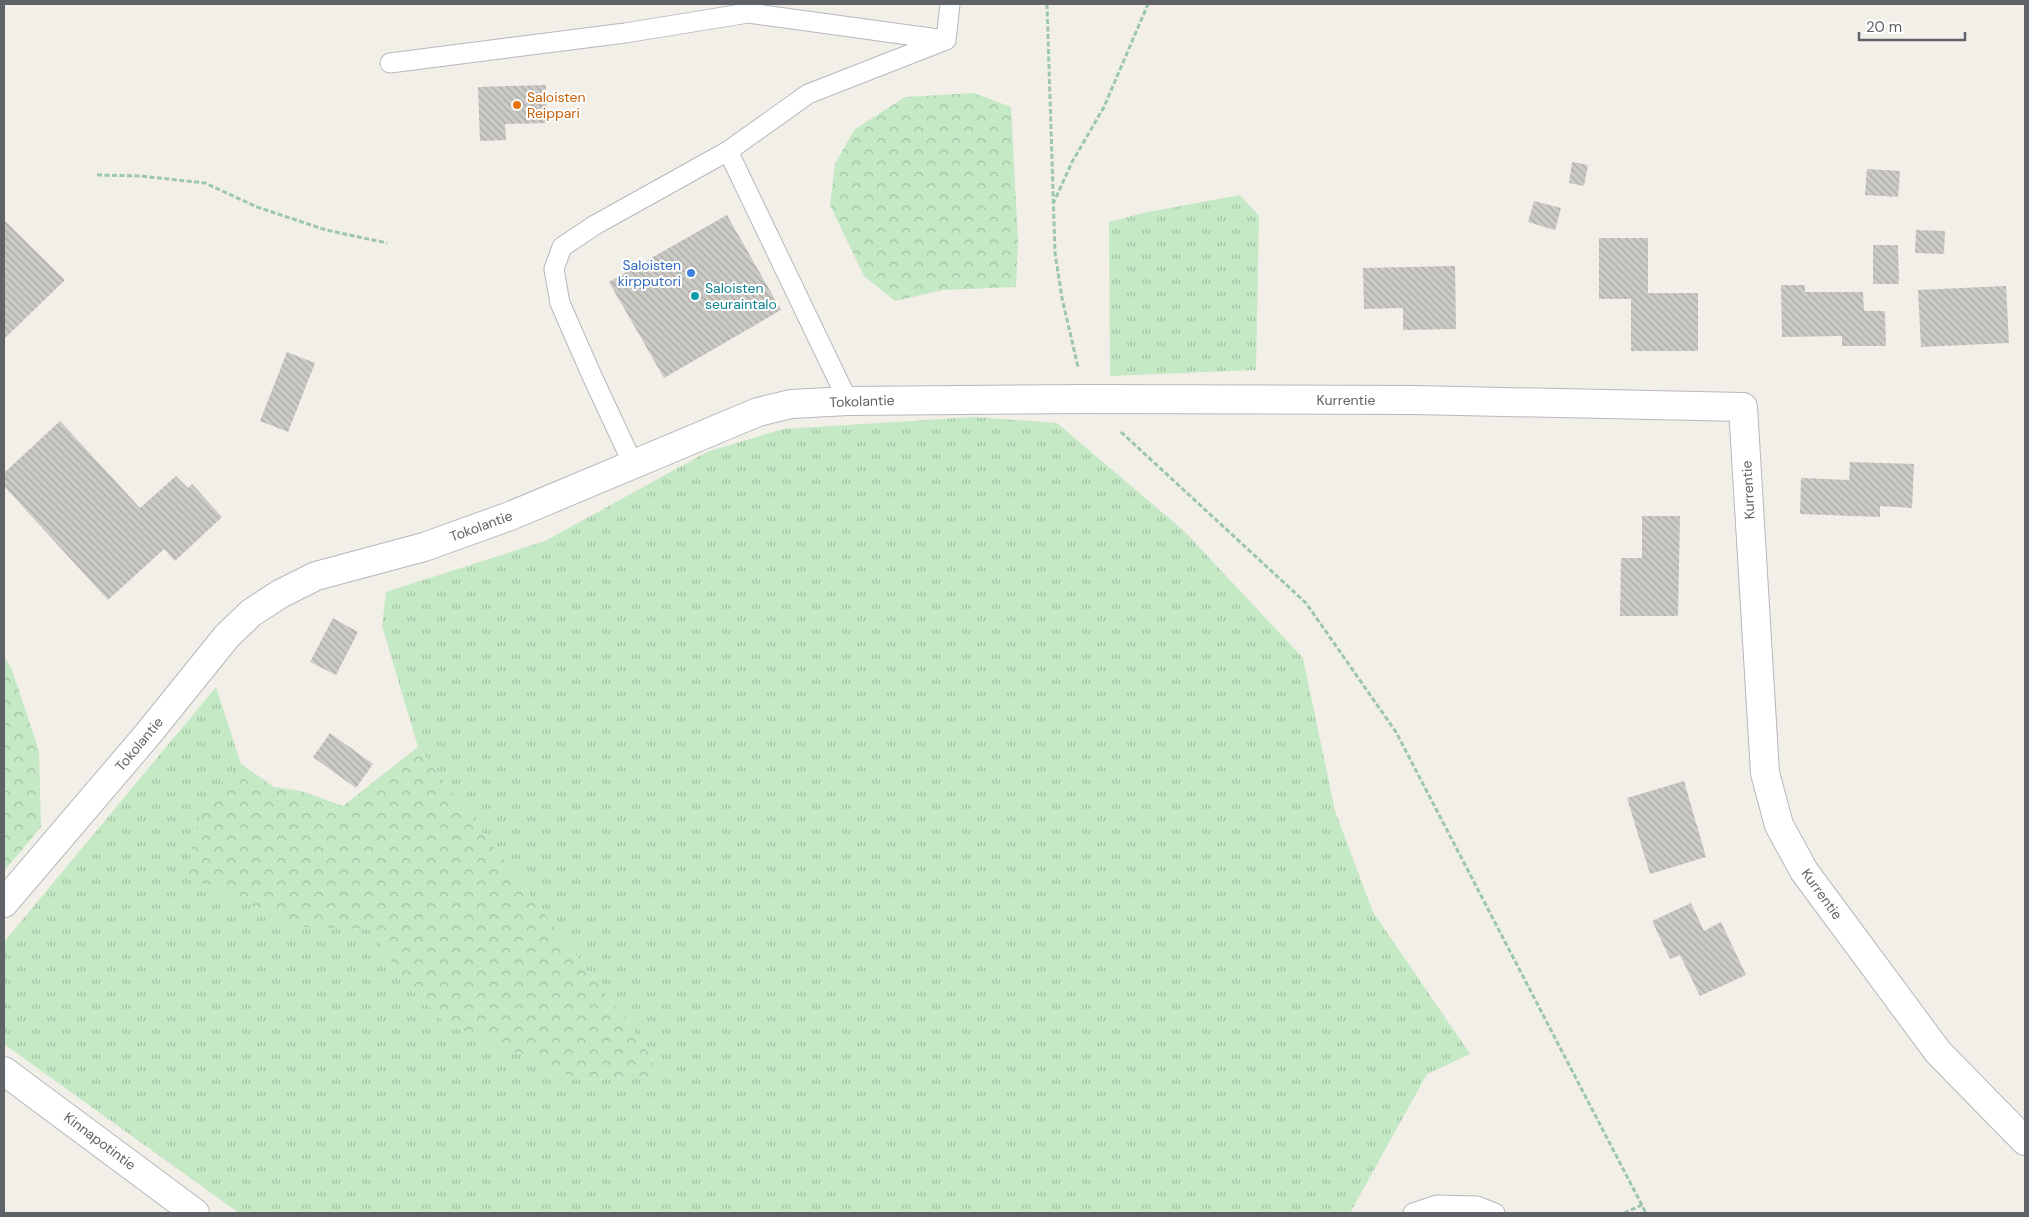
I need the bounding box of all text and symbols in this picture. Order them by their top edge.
scale bar [1859,10,1965,42]
text: 20 m [1866,17,1902,37]
place label: Saloisten Reippari [527,88,586,122]
marker: Saloisten Reippari [511,99,523,111]
place label: Saloisten kirpputori [618,256,681,290]
marker: Saloisten kirpputori [685,267,697,279]
place label: Saloisten seuraintalo [705,279,777,313]
marker: Saloisten seuraintalo [689,290,701,302]
street label: Tokolantie [829,391,895,411]
street label: Kurrentie [1317,391,1375,409]
street label: Kurrentie [1737,460,1759,520]
street label: Tokolantie [447,506,515,546]
street label: Tokolantie [111,713,167,775]
street label: Kurrentie [1797,865,1847,923]
street label: Kinnapotintie [60,1108,140,1174]

